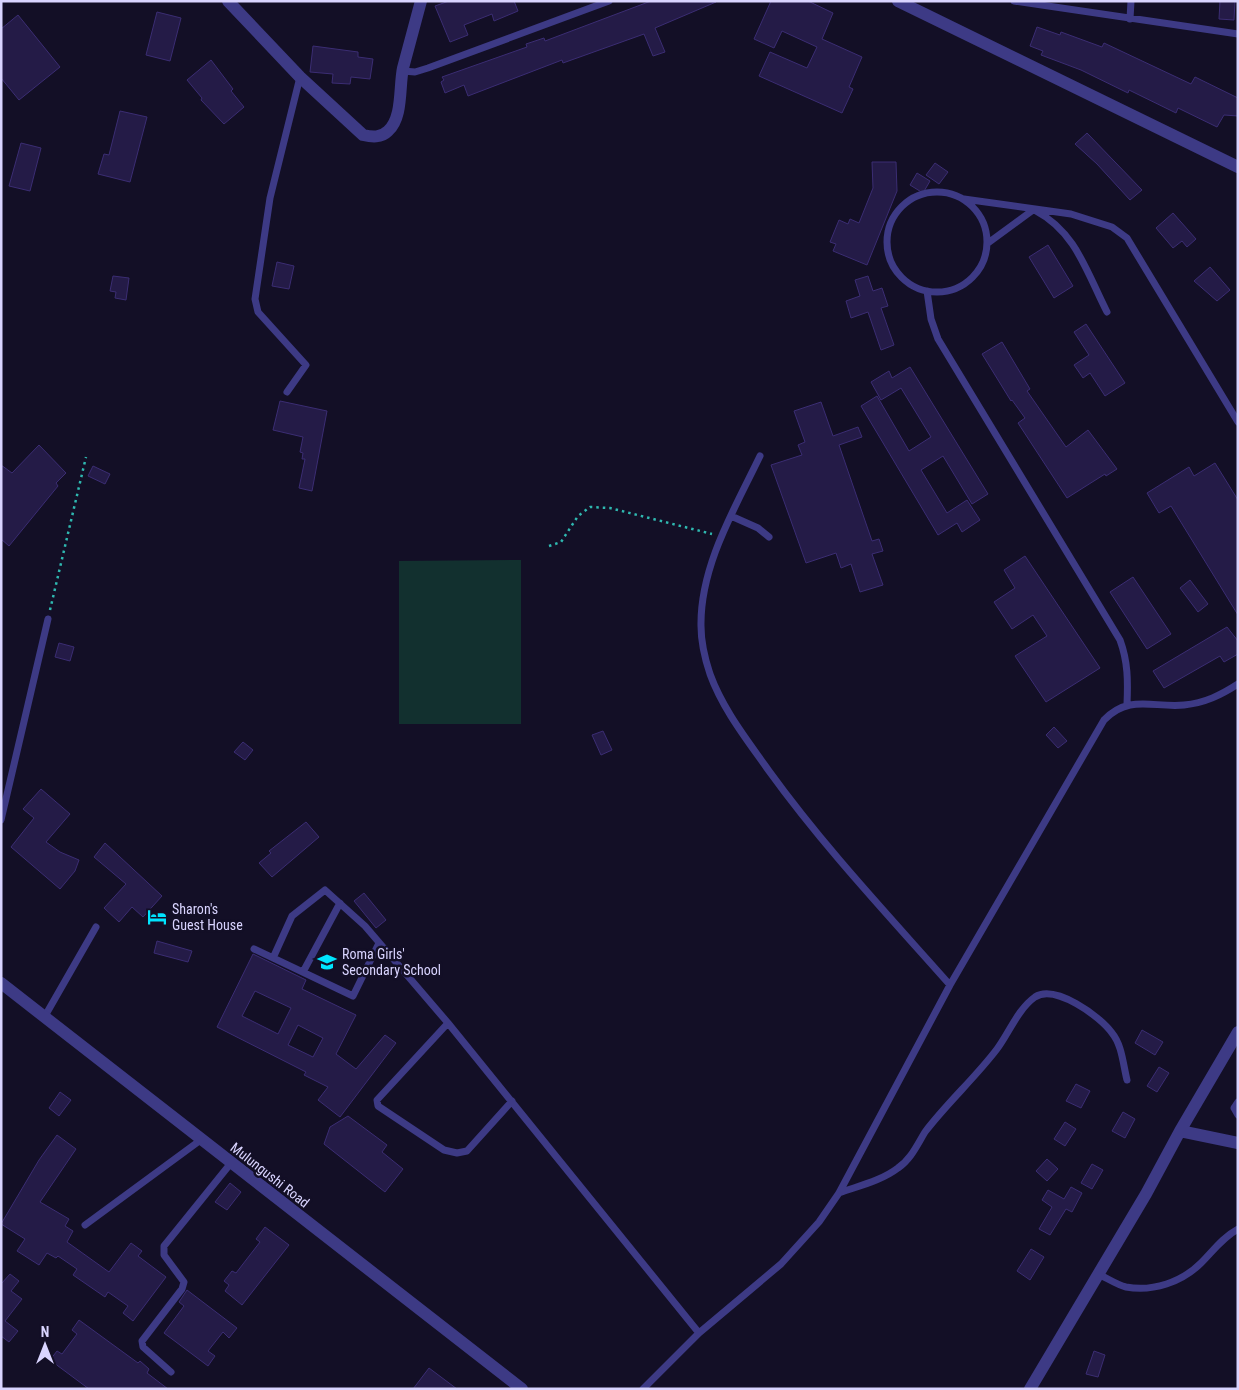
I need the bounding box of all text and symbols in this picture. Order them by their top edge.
place label: Sharon's Guest House [172,901,243,933]
hotel icon: Sharon's Guest House [146,906,168,928]
place label: Roma Girls' Secondary School [342,946,441,978]
school or university icon: Roma Girls' Secondary School [316,951,338,973]
street label: Mulungushi Road [227,1139,313,1211]
north arrow [20,1320,70,1370]
text: N [41,1324,49,1340]

